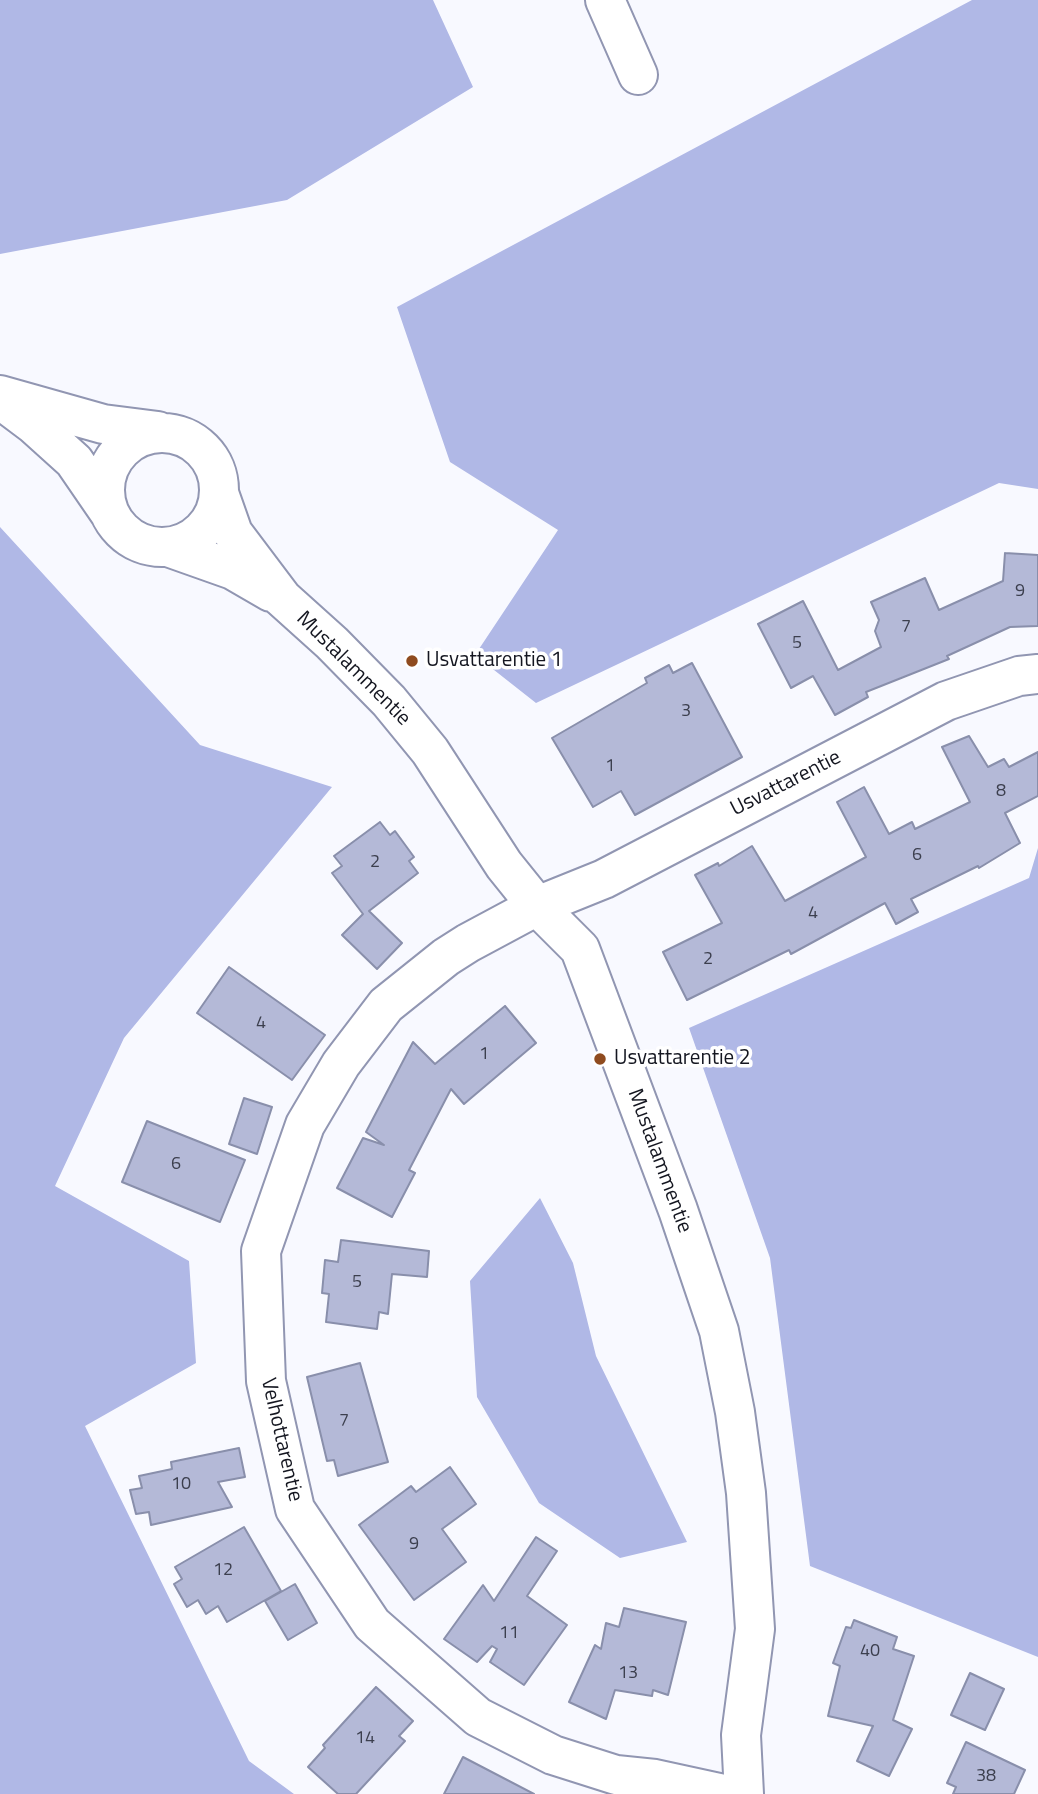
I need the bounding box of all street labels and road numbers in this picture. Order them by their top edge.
street label: Mustalammentie [291,607,415,731]
street label: Usvattarentie [727,745,845,823]
street label: Mustalammentie [621,1086,697,1236]
street label: Velhottarentie [255,1376,307,1504]

